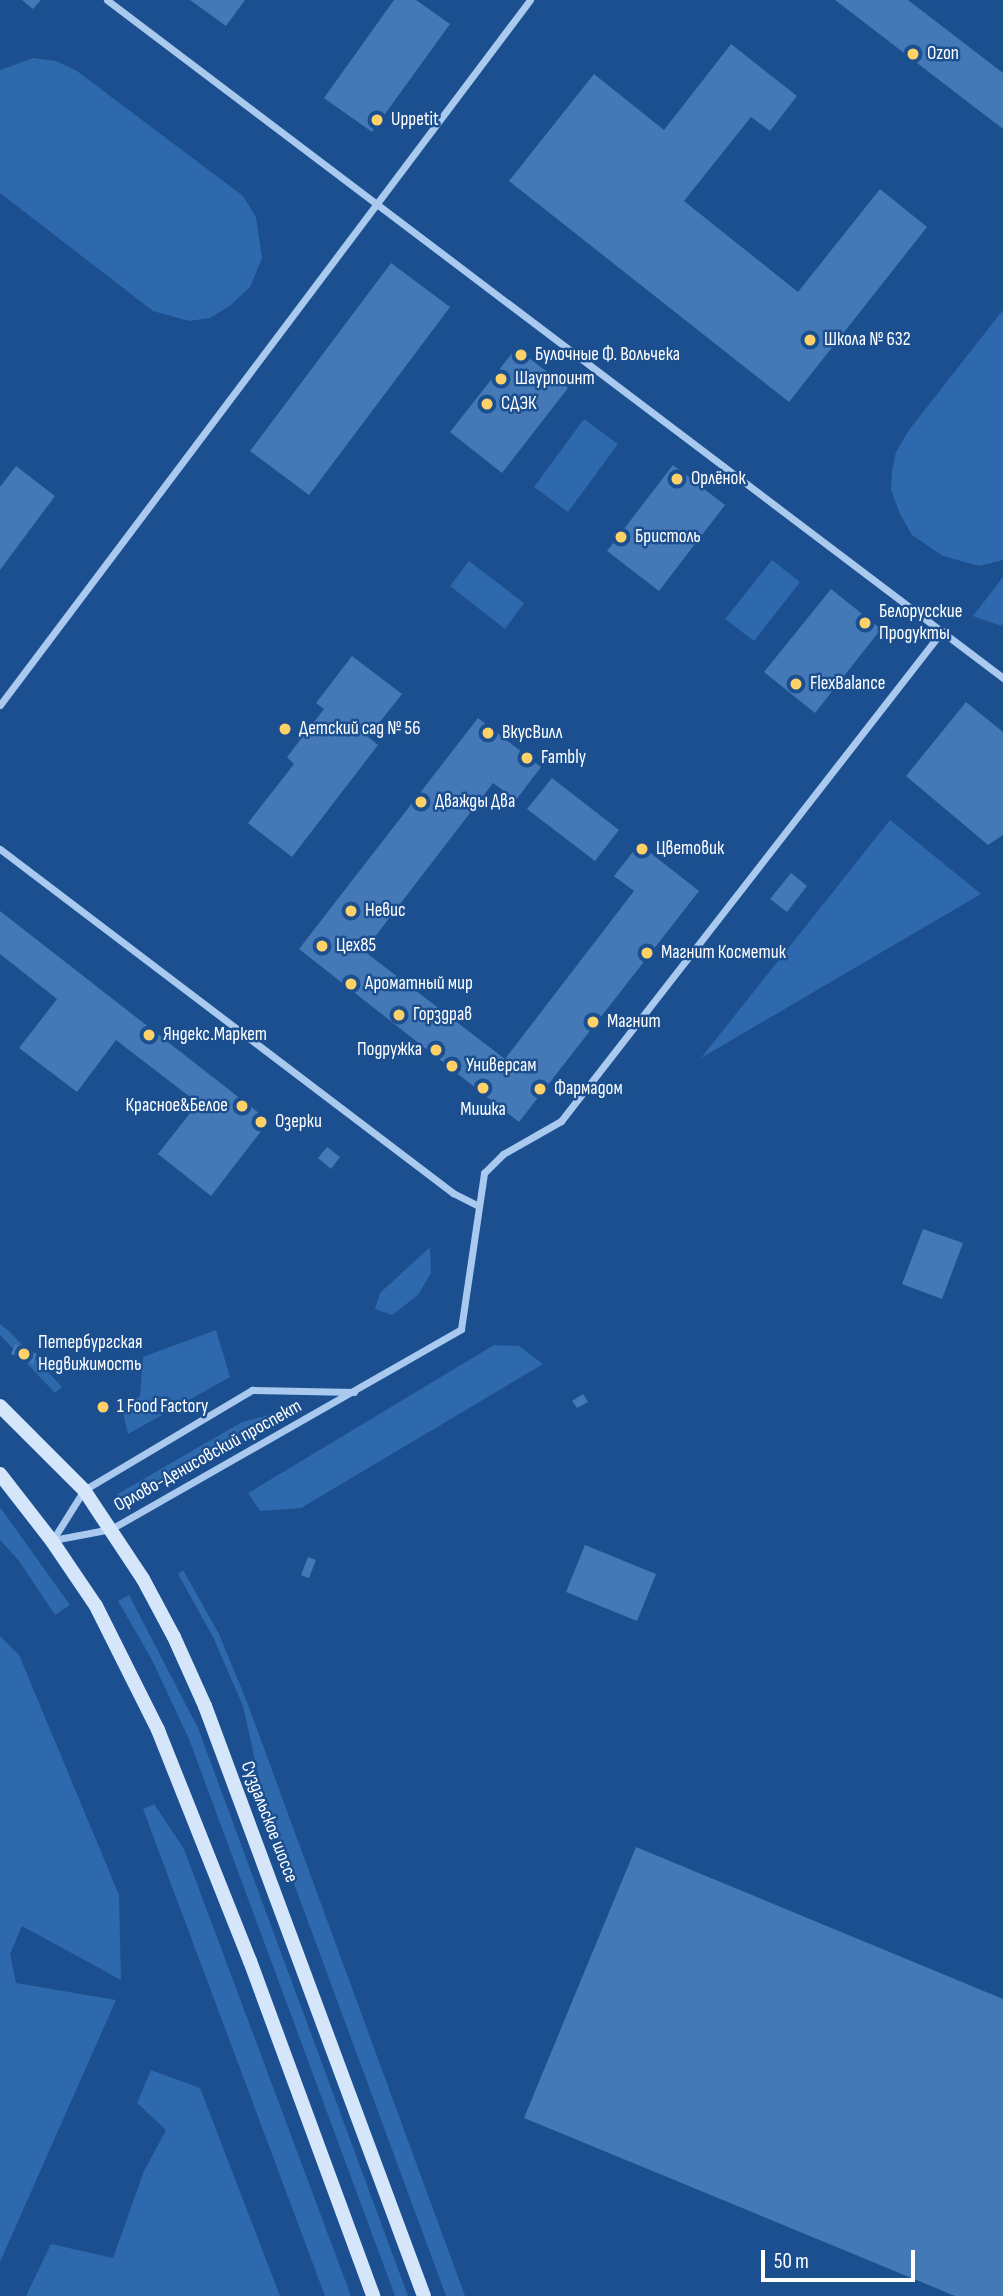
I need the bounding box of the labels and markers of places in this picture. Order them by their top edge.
place label: Ozon [927,43,959,65]
marker: Ozon [905,46,921,62]
place label: Uppetit [391,109,439,131]
marker: Uppetit [369,112,385,128]
place label: Школа № 632 [824,329,911,351]
marker: Школа № 632 [802,332,818,348]
place label: Булочные Ф. Вольчека [535,344,680,366]
marker: Булочные Ф. Вольчека [513,347,529,363]
place label: Шаурпоинт [515,368,595,390]
marker: Шаурпоинт [493,371,509,387]
place label: СДЭК [501,393,537,415]
marker: СДЭК [479,396,495,412]
place label: Орлёнок [691,468,746,490]
marker: Орлёнок [669,471,685,487]
place label: Бристоль [635,526,701,548]
marker: Бристоль [613,529,629,545]
place label: Белорусские Продукты [879,601,962,645]
marker: Белорусские Продукты [857,615,873,631]
place label: FlexBalance [810,673,885,695]
marker: FlexBalance [788,676,804,692]
place label: Детский сад № 56 [299,718,420,740]
marker: Детский сад № 56 [277,721,293,737]
place label: ВкусВилл [502,722,563,744]
marker: ВкусВилл [480,725,496,741]
place label: Fambly [541,747,586,769]
marker: Fambly [519,750,535,766]
place label: Дважды Два [435,791,515,813]
marker: Дважды Два [413,794,429,810]
place label: Цветовик [656,838,724,860]
marker: Цветовик [634,841,650,857]
place label: Невис [365,900,406,922]
marker: Невис [343,903,359,919]
place label: Цех85 [336,935,376,957]
marker: Цех85 [314,938,330,954]
place label: Магнит Косметик [661,942,786,964]
marker: Магнит Косметик [639,945,655,961]
place label: Ароматный мир [365,973,473,995]
marker: Ароматный мир [343,976,359,992]
place label: Горздрав [413,1004,472,1026]
marker: Горздрав [391,1007,407,1023]
place label: Магнит [607,1011,661,1033]
marker: Магнит [585,1014,601,1030]
place label: Яндекс.Маркет [163,1024,267,1046]
marker: Яндекс.Маркет [141,1027,157,1043]
place label: Подружка [357,1039,422,1061]
marker: Подружка [428,1042,444,1058]
place label: Универсам [466,1055,536,1077]
marker: Универсам [444,1058,460,1074]
place label: Фармадом [554,1078,623,1100]
marker: Мишка [475,1080,491,1096]
marker: Фармадом [532,1081,548,1097]
place label: Красное&Белое [126,1095,228,1117]
marker: Красное&Белое [234,1098,250,1114]
place label: Мишка [460,1099,506,1121]
place label: Озерки [275,1111,322,1133]
marker: Озерки [253,1114,269,1130]
place label: Петербургская Недвижимость [38,1332,142,1376]
marker: Петербургская Недвижимость [16,1346,32,1362]
place label: 1 Food Factory [117,1396,208,1418]
marker: 1 Food Factory [95,1399,111,1415]

